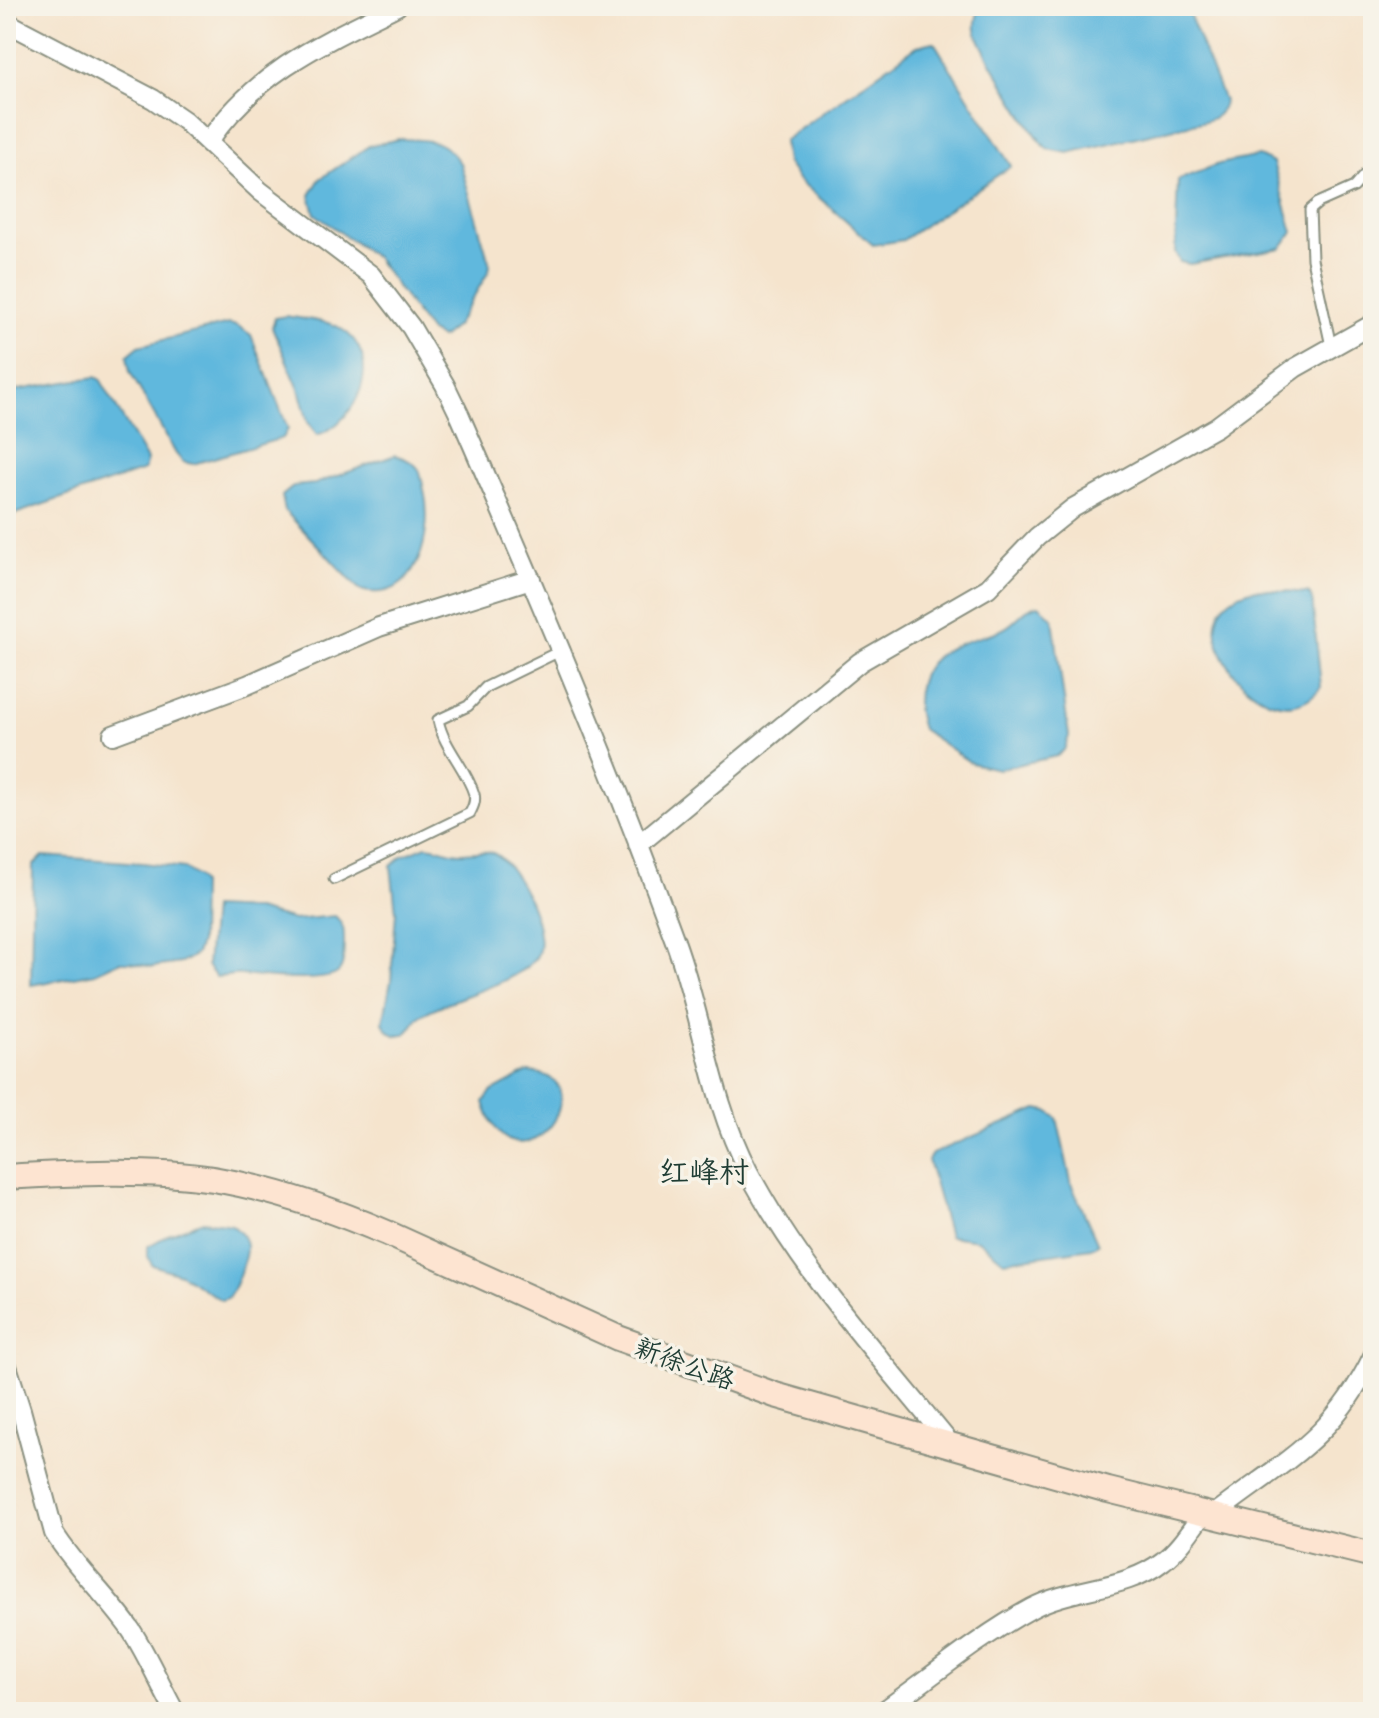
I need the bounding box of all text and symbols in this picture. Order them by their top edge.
district label: 红峰村 [659,1151,749,1191]
street label: 新徐公路 [630,1329,740,1397]

